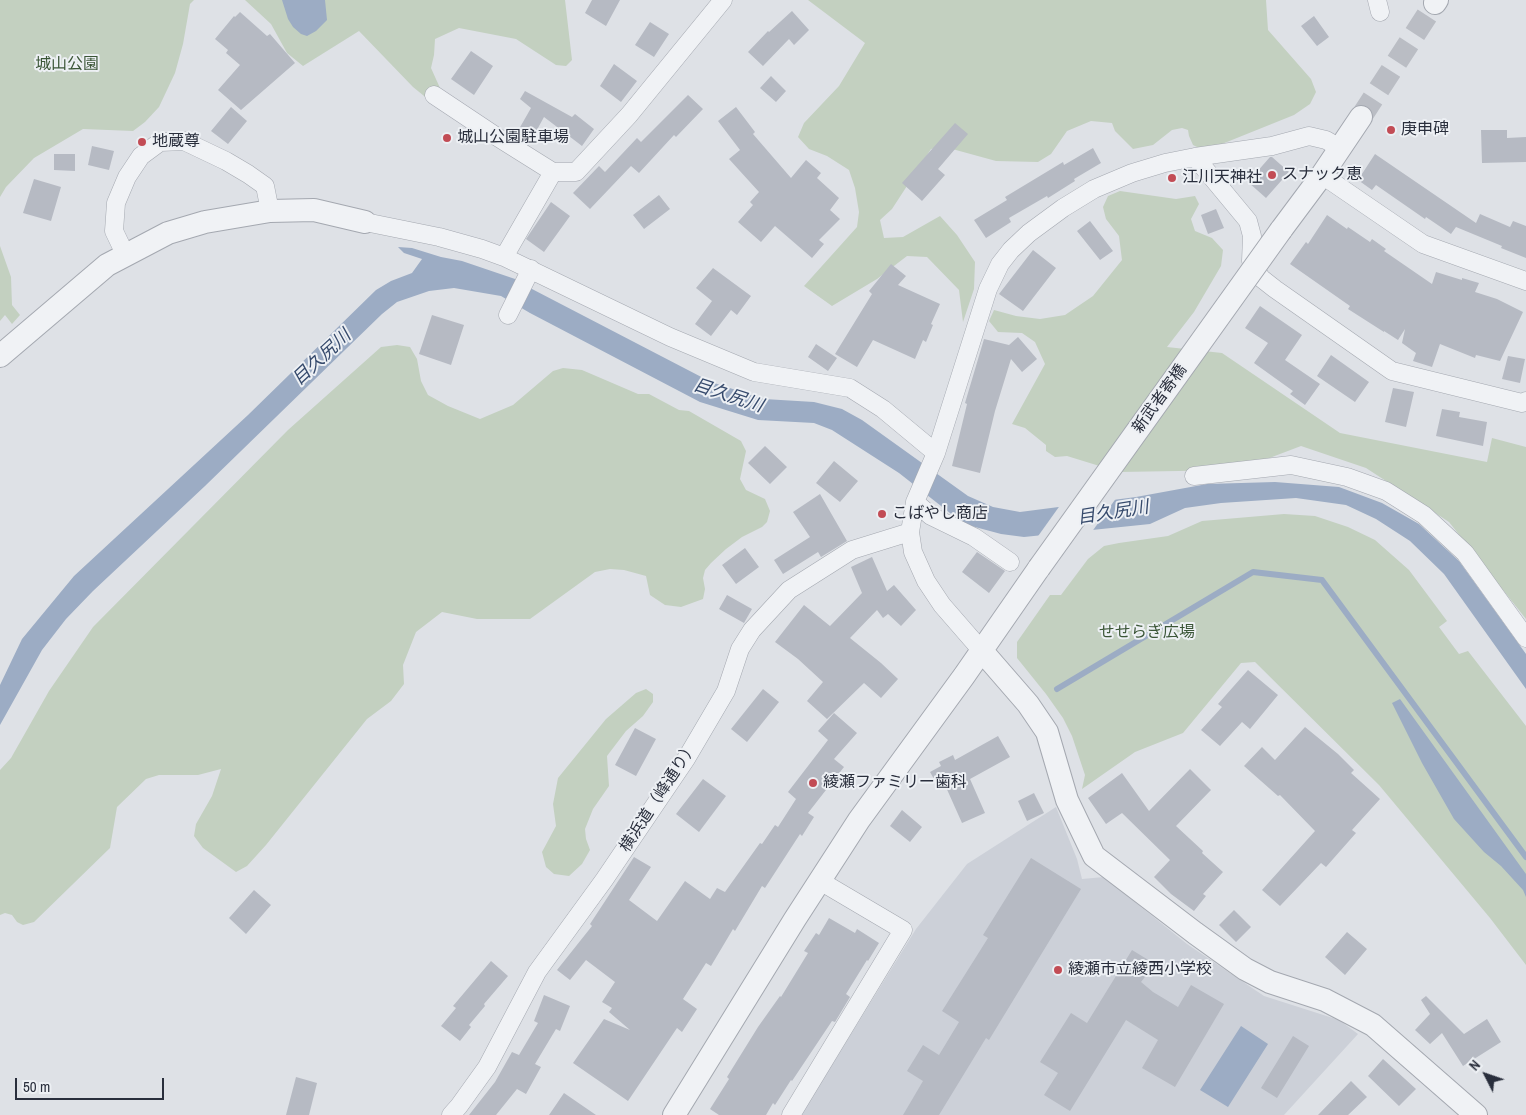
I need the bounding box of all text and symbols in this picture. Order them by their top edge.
park label: 城山公園 [35,55,99,75]
place label: 庚申碑 [1401,120,1449,140]
marker: 庚申碑 [1385,124,1397,136]
place label: 城山公園駐車場 [457,128,569,148]
place label: 地蔵尊 [152,132,200,152]
marker: 城山公園駐車場 [441,132,453,144]
marker: 地蔵尊 [136,136,148,148]
place label: スナック恵 [1282,165,1362,185]
place label: 江川天神社 [1182,168,1262,188]
marker: スナック恵 [1266,169,1278,181]
marker: 江川天神社 [1166,172,1178,184]
water label: 目久尻川 [288,326,356,390]
street label: 新武者寄橋 [1129,361,1191,437]
water label: 目久尻川 [690,375,766,417]
water label: 目久尻川 [1076,497,1150,529]
place label: こばやし商店 [892,504,988,524]
marker: こばやし商店 [876,508,888,520]
park label: せせらぎ広場 [1099,623,1195,643]
street label: 横浜道（峰通り） [616,738,702,856]
place label: 綾瀬ファミリー歯科 [823,773,967,793]
marker: 綾瀬ファミリー歯科 [807,777,819,789]
place label: 綾瀬市立綾西小学校 [1068,960,1212,980]
marker: 綾瀬市立綾西小学校 [1052,964,1064,976]
north arrow [1461,1050,1511,1100]
text: N [1465,1056,1484,1074]
scale bar [18,1068,166,1100]
text: 50 m [23,1076,50,1097]

